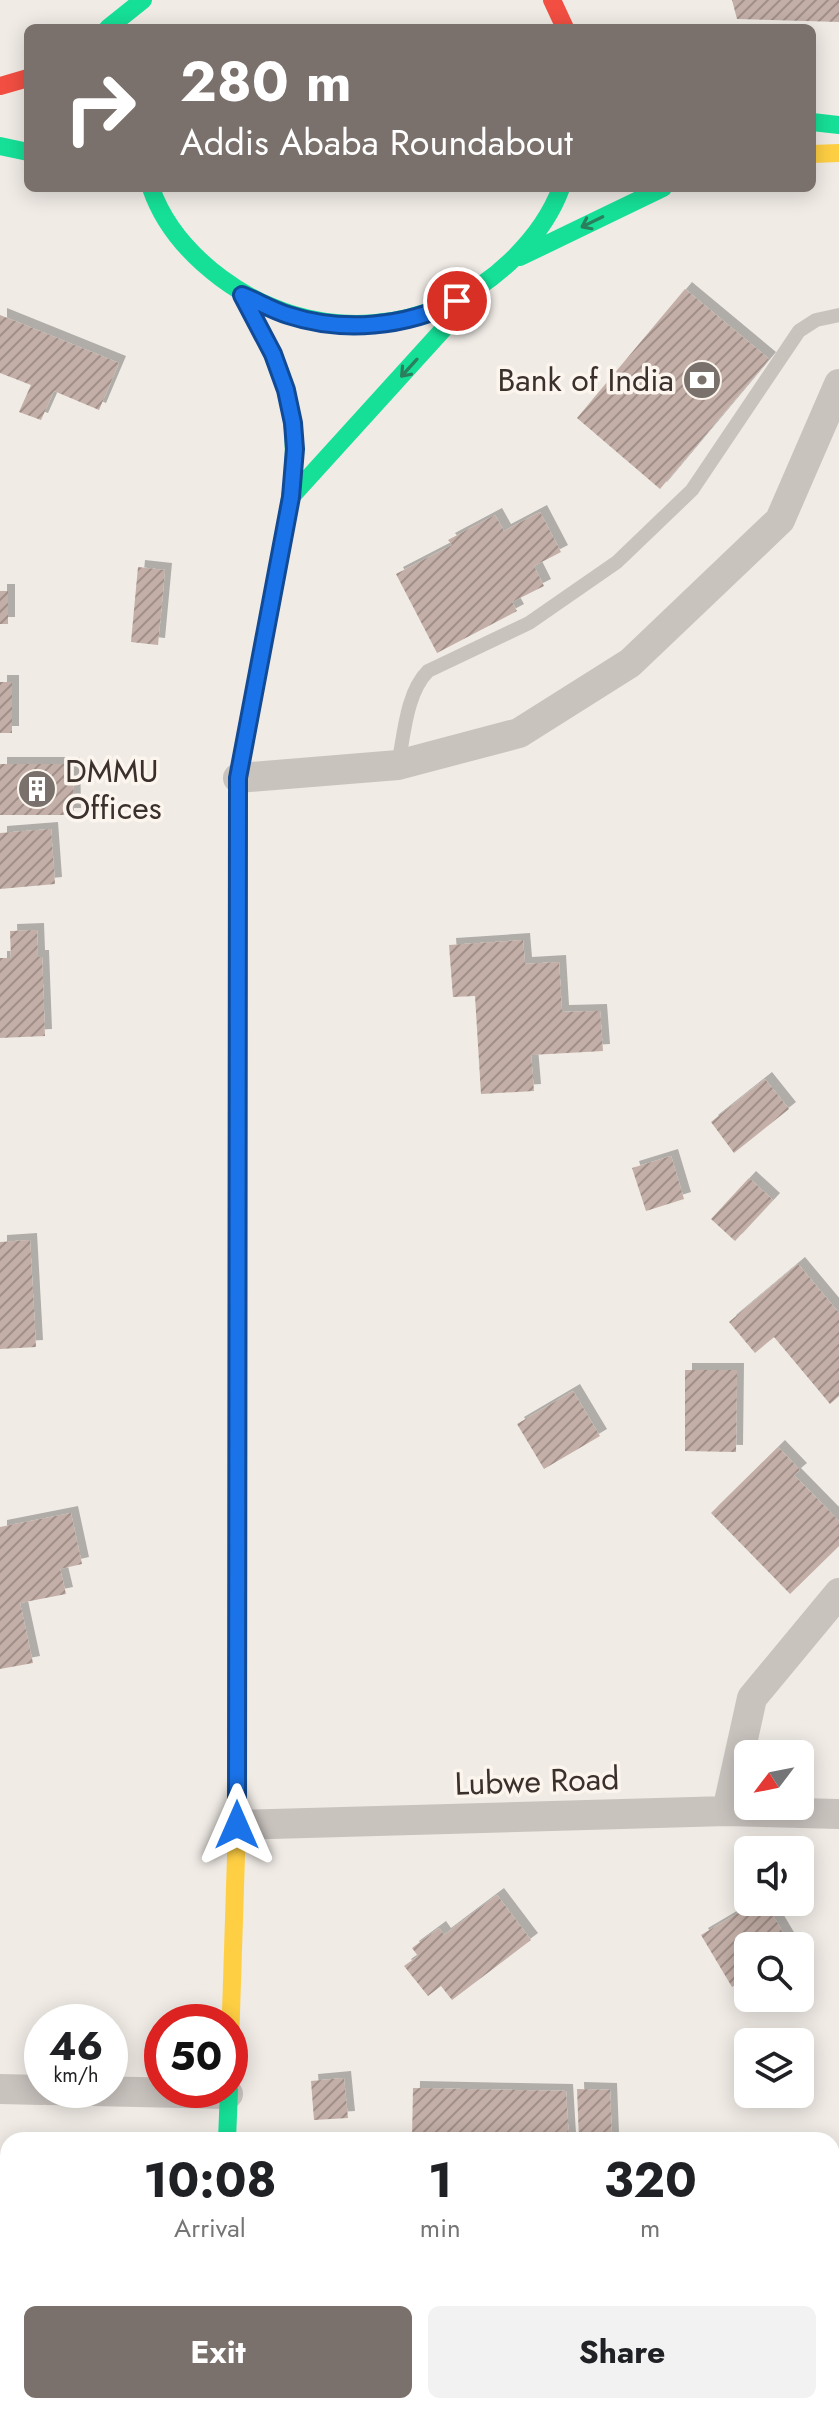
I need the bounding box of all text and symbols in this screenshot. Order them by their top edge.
text: 280 m [180,41,352,122]
icon: right [48,56,152,160]
text: Addis Ababa Roundabout [180,116,573,168]
one-way arrow [581,215,605,230]
pin [423,267,491,335]
icon: arrive [435,279,479,323]
place label: Bank of India [497,357,674,403]
one-way arrow [400,358,418,378]
bank icon: Bank of India [681,359,723,401]
place label: DMMU Offices [65,748,162,831]
building icon: DMMU Offices [16,768,58,810]
north arrow [734,1740,814,1820]
map controls [734,1740,814,2108]
street label: Lubwe Road [454,1755,620,1807]
position arrow [195,1783,279,1867]
button: sound [734,1836,814,1916]
button: search [734,1932,814,2012]
speed limit sign: 50 [144,2004,248,2108]
text: 46 [49,2017,103,2075]
button: layers [734,2028,814,2108]
text: km/h [53,2061,99,2090]
text: 10:08 [143,2146,277,2215]
text: 1 [428,2146,452,2215]
text: 320 [604,2146,697,2215]
text: Arrival [174,2209,246,2247]
text: min [420,2209,461,2247]
text: m [640,2209,660,2247]
button: Exit [24,2306,412,2398]
button: Share [428,2306,816,2398]

